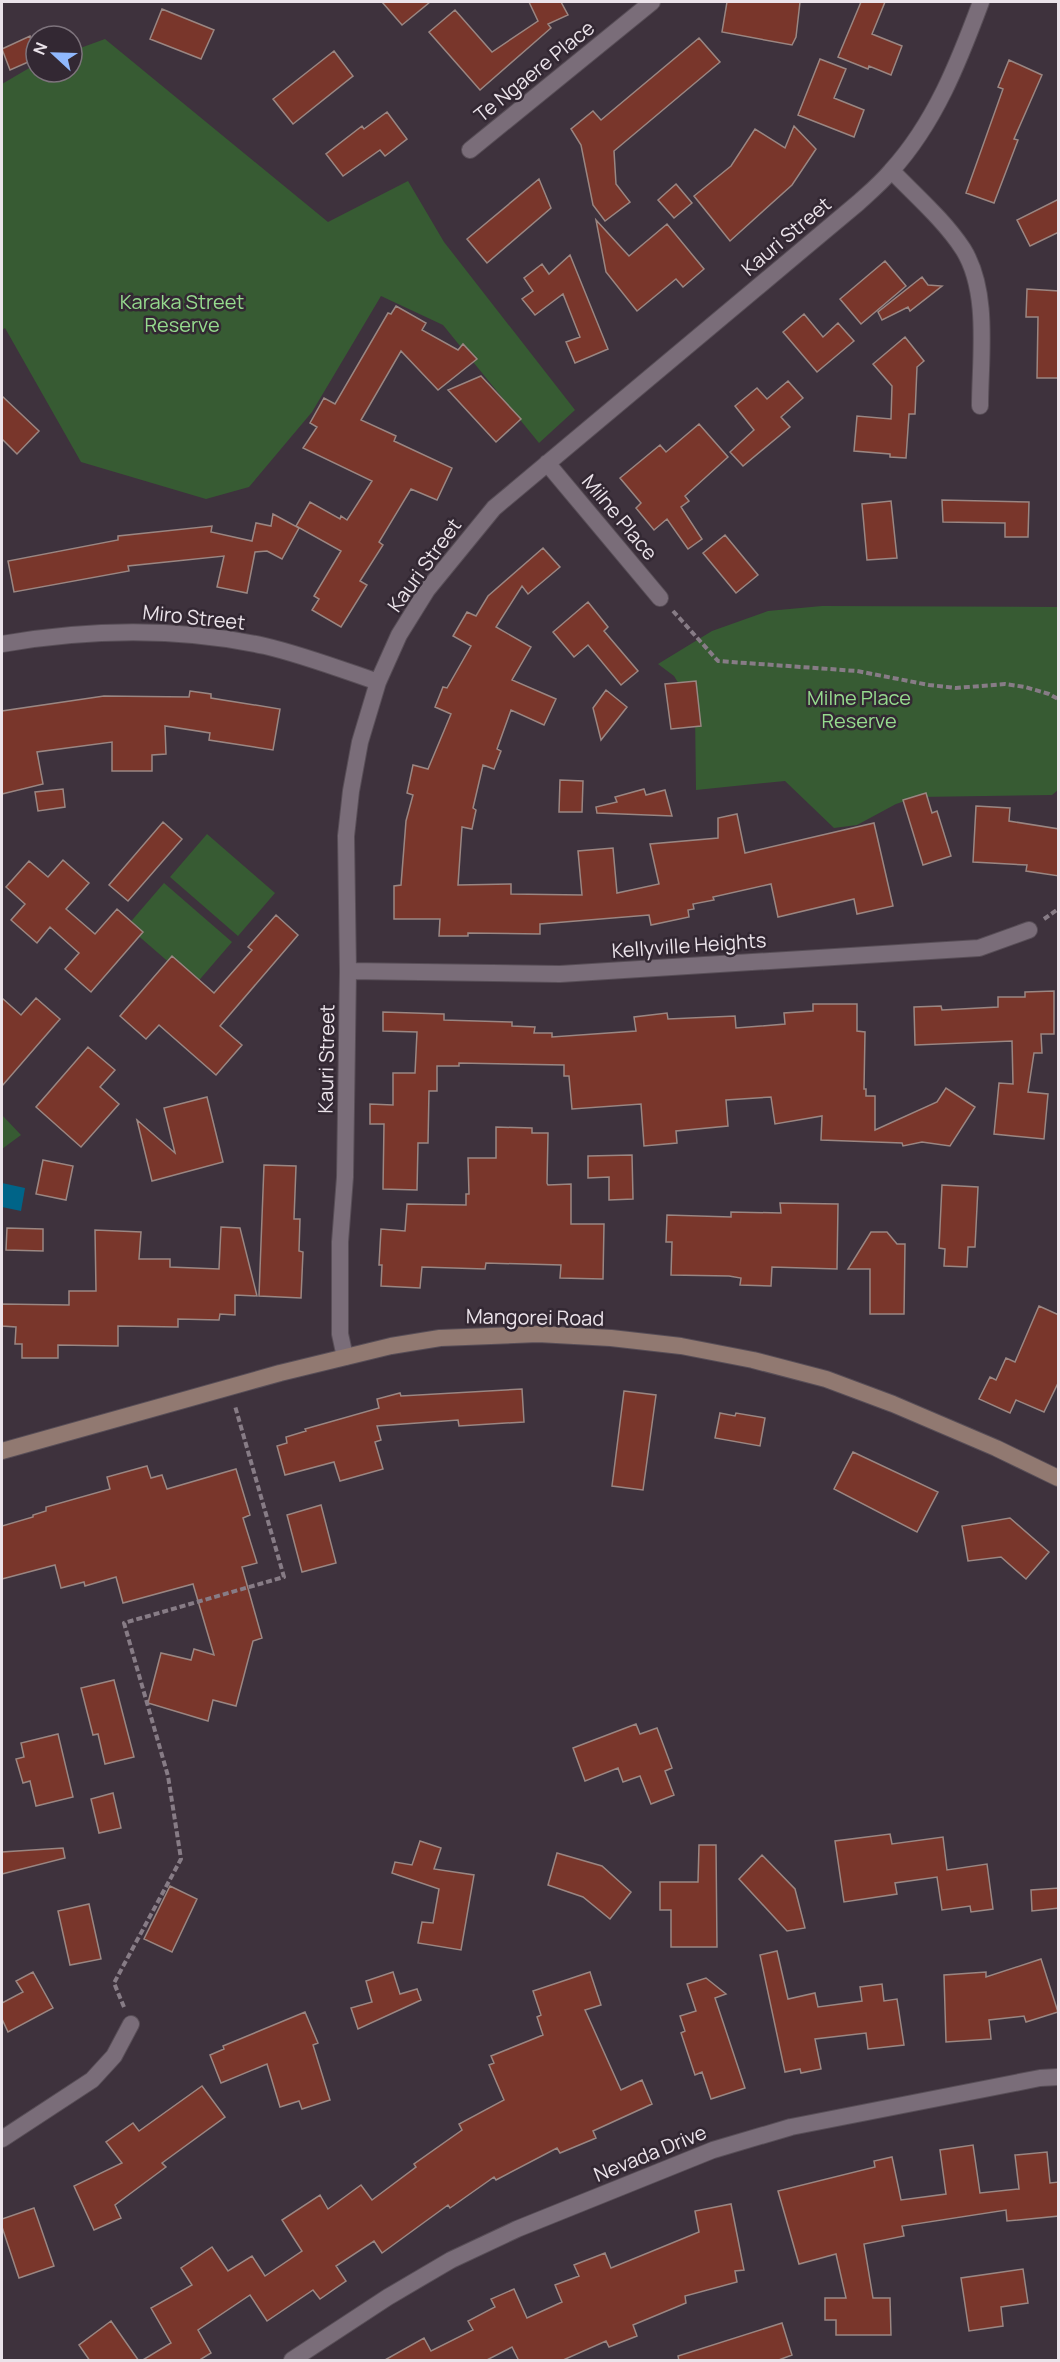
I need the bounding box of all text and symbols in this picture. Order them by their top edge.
street label: Te Ngaere Place [468,14,600,128]
north arrow [24,24,84,84]
text: N [28,39,52,58]
street label: Kauri Street [735,190,837,282]
park label: Karaka Street Reserve [120,288,244,338]
street label: Milne Place [576,468,664,566]
street label: Kauri Street [381,513,467,617]
street label: Miro Street [141,598,247,636]
park label: Milne Place Reserve [807,684,911,734]
street label: Kellyville Heights [611,926,767,964]
street label: Kauri Street [312,1004,340,1114]
street label: Mangorei Road [466,1302,604,1332]
street label: Nevada Drive [590,2118,710,2188]

